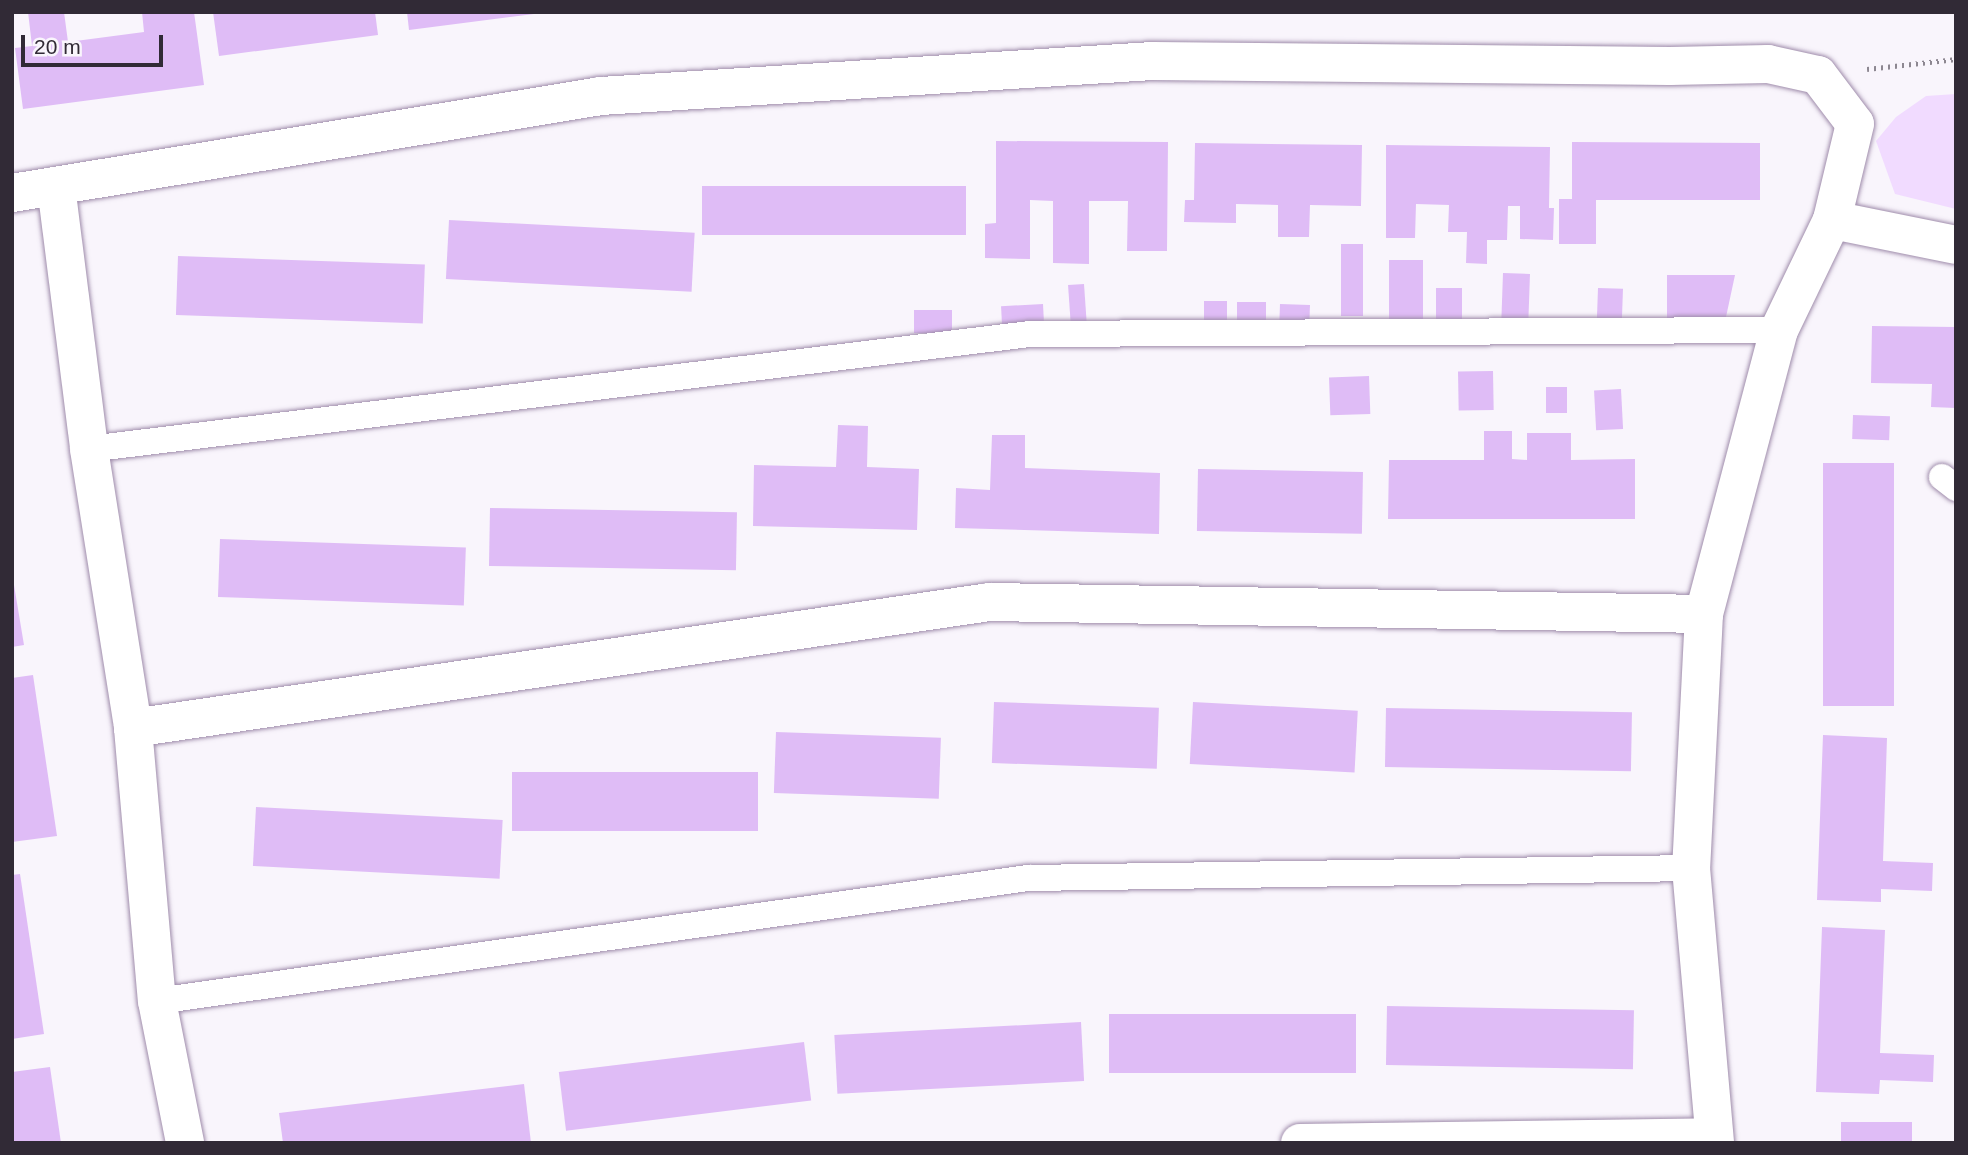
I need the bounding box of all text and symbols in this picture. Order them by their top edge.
scale bar [24,21,166,65]
text: 20 m [34,35,81,58]

